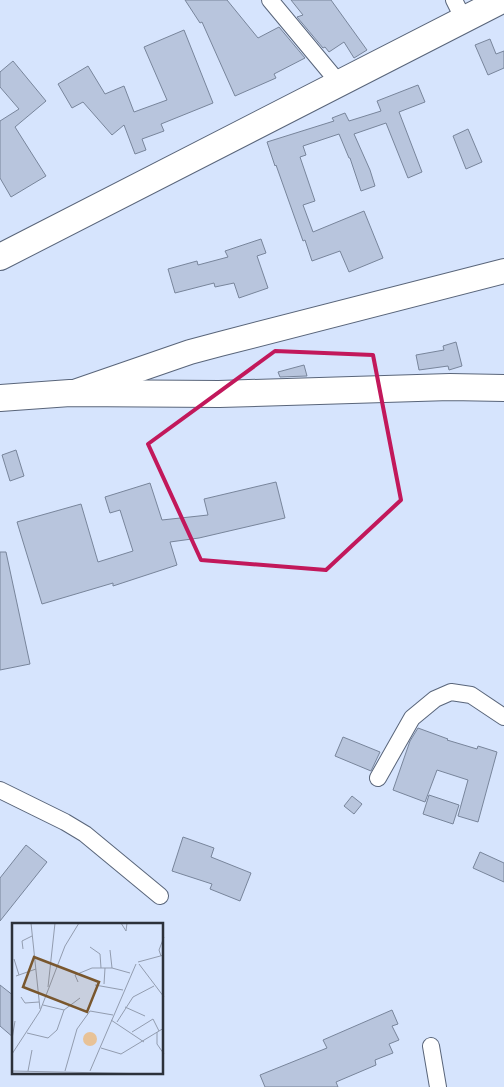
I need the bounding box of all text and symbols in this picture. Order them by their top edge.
inset map [12,923,164,1074]

